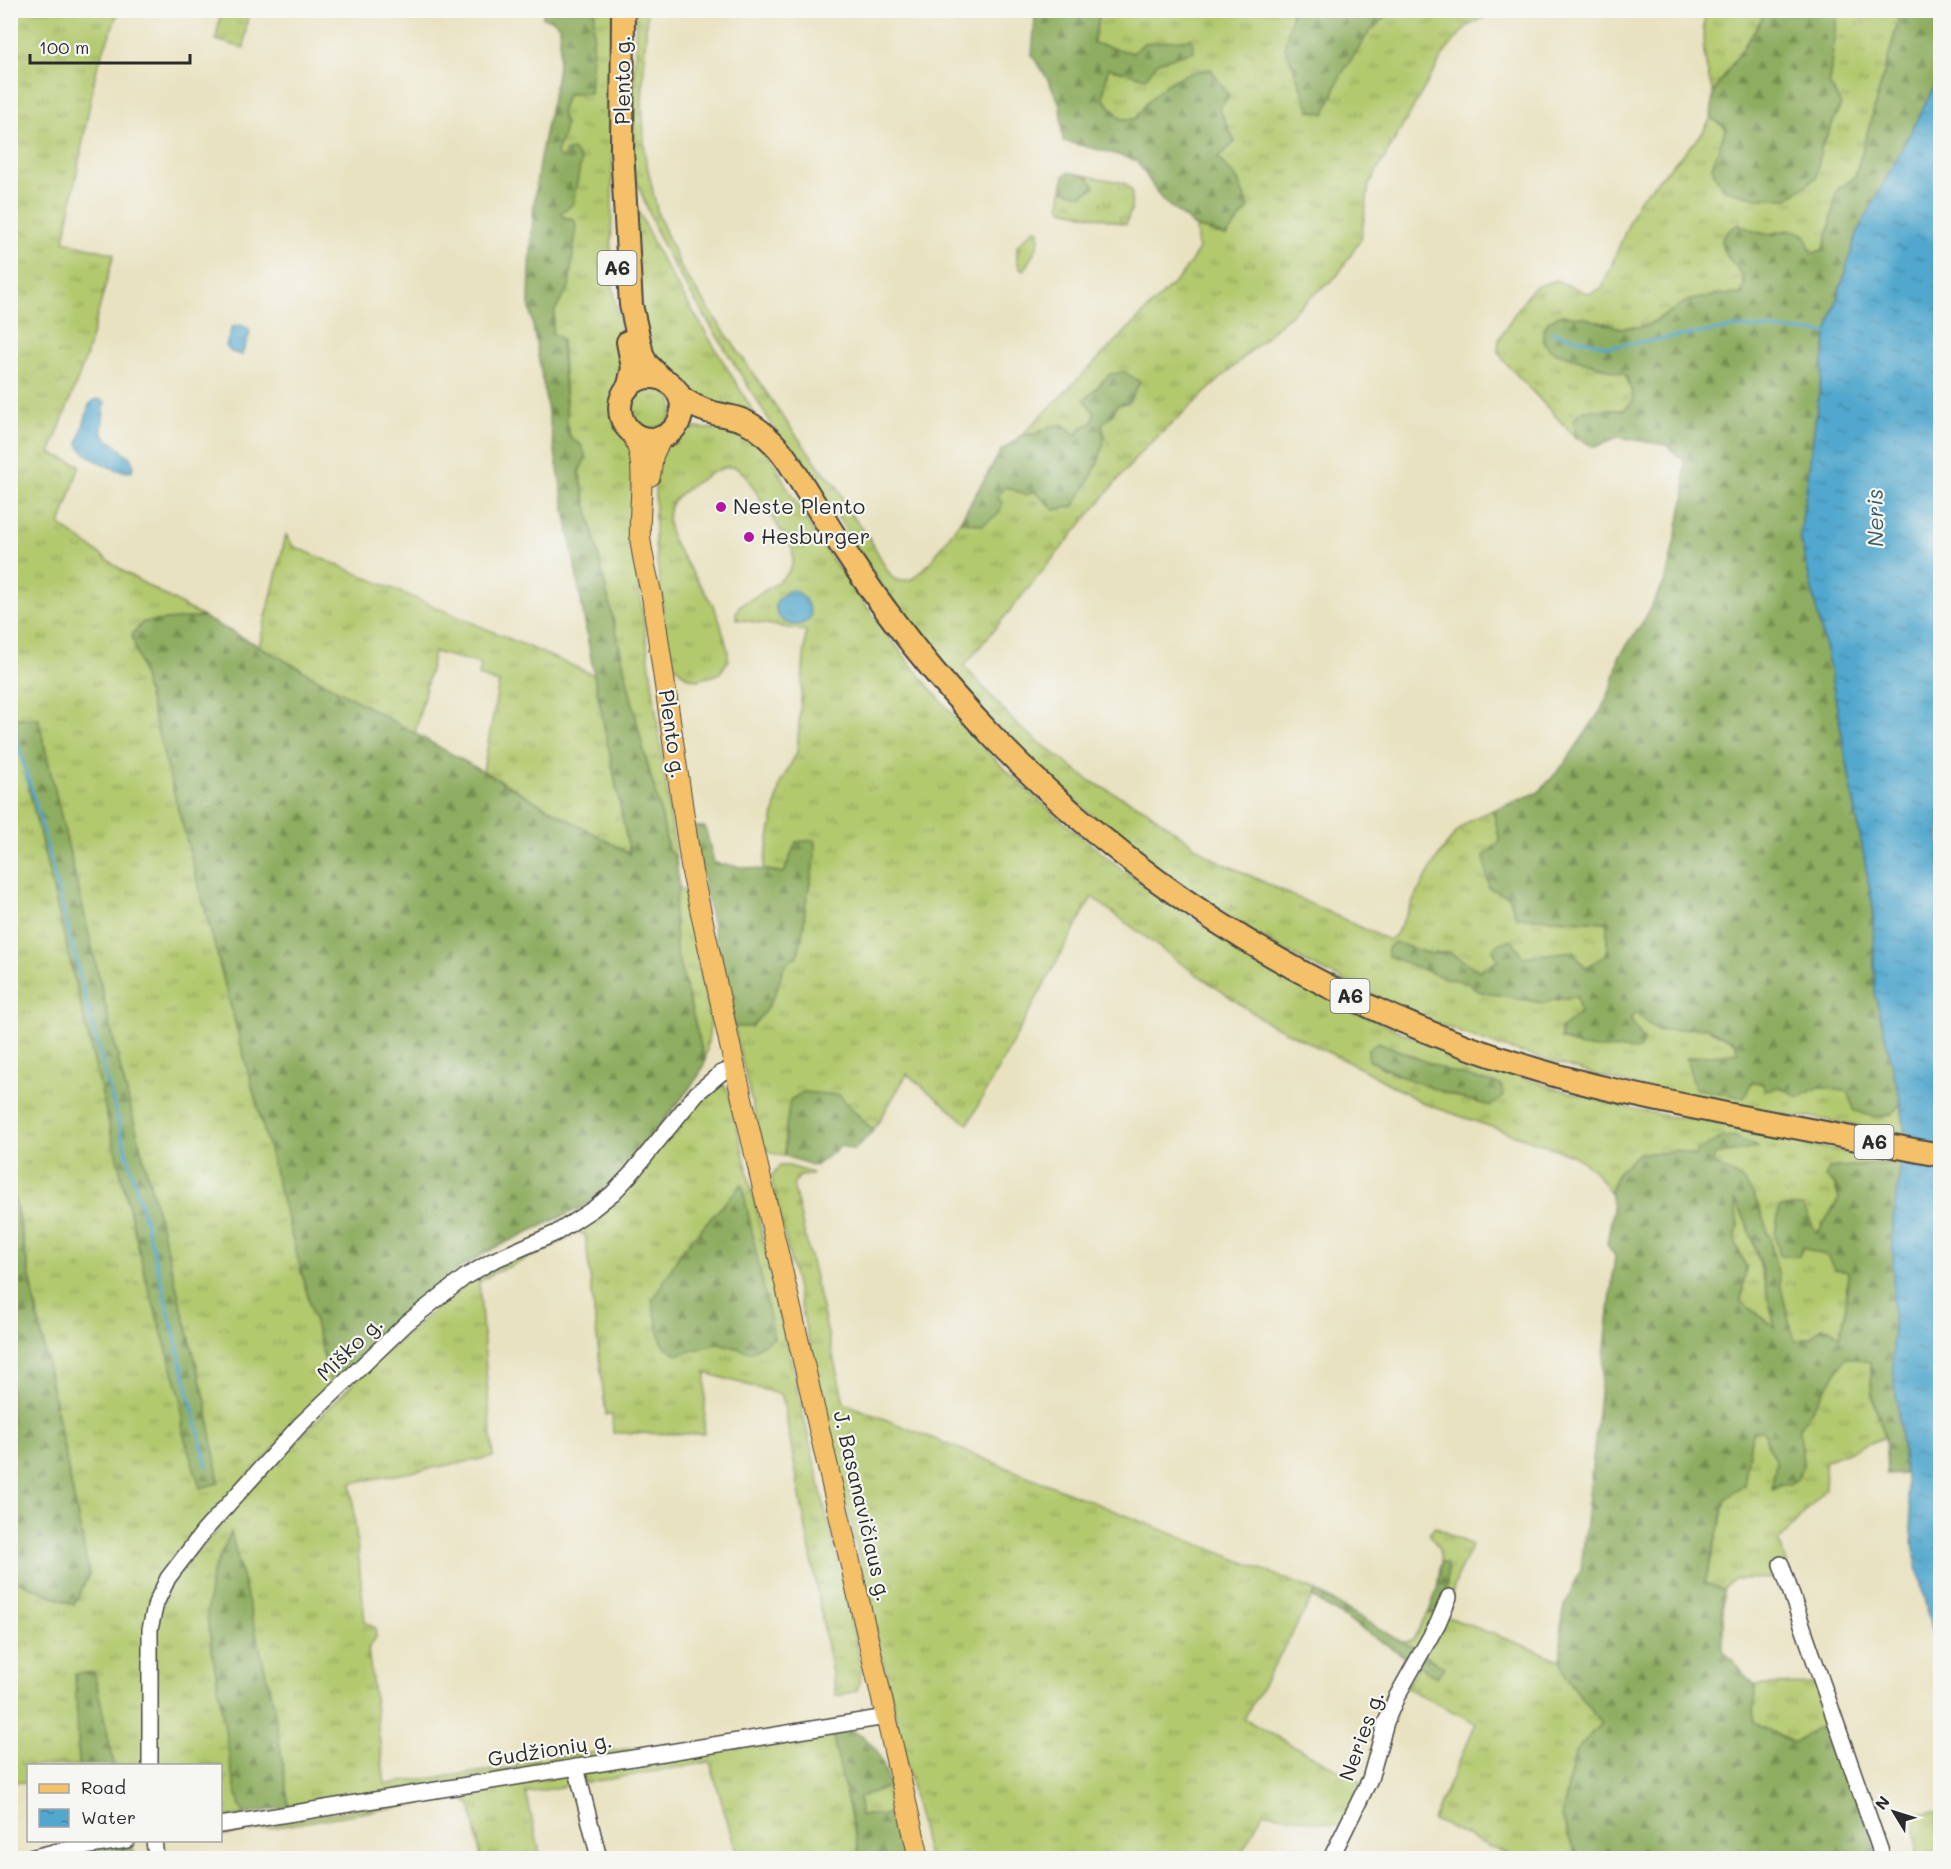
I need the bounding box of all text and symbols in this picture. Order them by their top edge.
scale bar [30,27,190,65]
text: 100 m [39,35,89,59]
street label: Plento g. [608,35,635,125]
road number: A6 [598,251,636,285]
water label: Neris [1859,489,1890,547]
place label: Neste Plento [733,492,865,519]
marker: Neste Plento [714,500,728,514]
place label: Hesburger [761,522,870,549]
marker: Hesburger [742,530,756,544]
street label: Plento g. [654,688,693,780]
road number: A6 [1330,979,1370,1013]
road number: A6 [1854,1125,1894,1159]
street label: Miško g. [310,1310,388,1386]
street label: J. Basanavičiaus g. [828,1408,899,1604]
street label: Neries g. [1332,1687,1389,1784]
street label: Gudžionių g. [486,1725,614,1772]
legend [27,1764,222,1842]
text: Road [81,1775,126,1799]
north arrow [1864,1782,1924,1842]
text: N [1870,1791,1894,1814]
text: Water [81,1805,136,1829]

